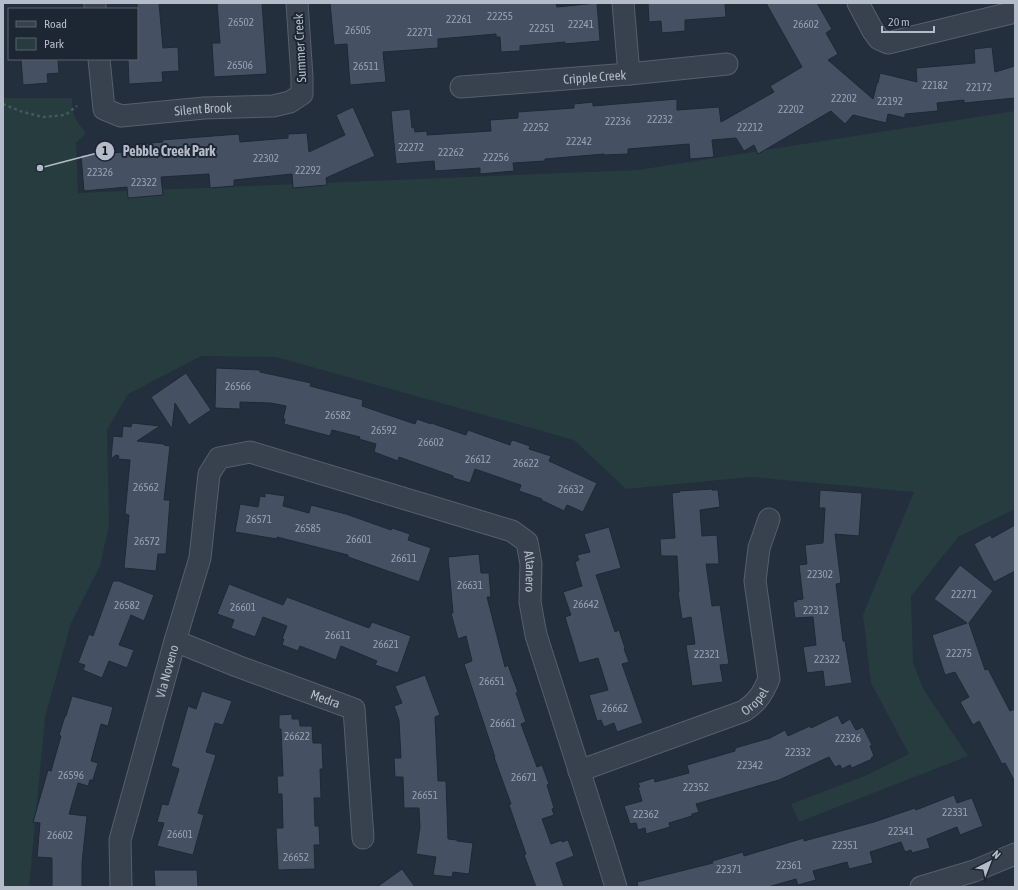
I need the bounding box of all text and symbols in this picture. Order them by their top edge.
legend [8,8,138,60]
scale bar [882,8,934,34]
house number: 22255 [487,10,513,22]
street label: Summer Creek [291,13,309,83]
house number: 22261 [446,13,472,25]
text: 20 m [888,15,910,29]
house number: 26502 [228,16,254,28]
text: Road [44,17,67,31]
house number: 22241 [568,18,594,30]
house number: 26602 [793,18,819,30]
house number: 22251 [529,22,555,34]
house number: 26505 [345,24,371,36]
house number: 22271 [407,26,433,38]
text: Park [44,37,65,51]
house number: 26506 [227,59,253,71]
house number: 26511 [353,60,379,72]
street label: Cripple Creek [562,67,627,87]
house number: 22182 [922,79,948,91]
house number: 22172 [966,81,992,93]
house number: 22202 [831,92,857,104]
house number: 22192 [877,95,903,107]
street label: Silent Brook [174,100,232,118]
house number: 22202 [778,103,804,115]
house number: 22232 [647,113,673,125]
house number: 22236 [605,115,631,127]
house number: 22252 [523,121,549,133]
house number: 22212 [737,121,763,133]
house number: 22242 [566,135,592,147]
callout: Pebble Creek Park [95,138,224,164]
house number: 22272 [398,141,424,153]
text: Pebble Creek Park [123,143,216,159]
text: 1 [102,144,108,158]
house number: 22262 [438,146,464,158]
house number: 22256 [483,151,509,163]
house number: 22302 [253,152,279,164]
house number: 22292 [295,164,321,176]
house number: 22326 [87,166,113,178]
house number: 22322 [131,176,157,188]
house number: 26566 [225,380,251,392]
house number: 26582 [325,409,351,421]
house number: 26592 [371,424,397,436]
house number: 26602 [418,436,444,448]
house number: 26612 [465,453,491,465]
house number: 26622 [513,457,539,469]
house number: 26562 [133,481,159,493]
house number: 26632 [558,483,584,495]
house number: 26571 [246,513,272,525]
house number: 26585 [295,522,321,534]
house number: 26601 [346,533,372,545]
house number: 26572 [134,535,160,547]
street label: Altanero [521,549,538,592]
house number: 26611 [391,552,417,564]
house number: 22302 [807,568,833,580]
house number: 26631 [457,579,483,591]
house number: 22271 [951,588,977,600]
house number: 26642 [573,598,599,610]
house number: 26582 [114,599,140,611]
house number: 26601 [230,601,256,613]
house number: 22312 [803,604,829,616]
house number: 26611 [325,629,351,641]
house number: 26621 [373,638,399,650]
street label: Via Noveno [152,643,181,700]
house number: 22275 [946,647,972,659]
house number: 22321 [694,648,720,660]
house number: 22322 [814,653,840,665]
house number: 26651 [479,675,505,687]
street label: Oropel [738,684,771,718]
street label: Medra [309,686,342,711]
house number: 26662 [602,702,628,714]
house number: 26661 [490,717,516,729]
house number: 26622 [284,730,310,742]
house number: 22326 [835,732,861,744]
house number: 22332 [785,746,811,758]
house number: 22342 [737,759,763,771]
house number: 26596 [58,769,84,781]
house number: 26671 [511,771,537,783]
house number: 22352 [683,781,709,793]
house number: 26651 [412,789,438,801]
house number: 22331 [942,806,968,818]
house number: 22362 [633,808,659,820]
house number: 22341 [888,825,914,837]
house number: 26601 [167,828,193,840]
house number: 26602 [47,829,73,841]
house number: 22351 [832,839,858,851]
north arrow [970,842,1010,882]
text: N [990,848,1003,861]
house number: 26652 [283,851,309,863]
house number: 22361 [776,859,802,871]
house number: 22371 [716,863,742,875]

